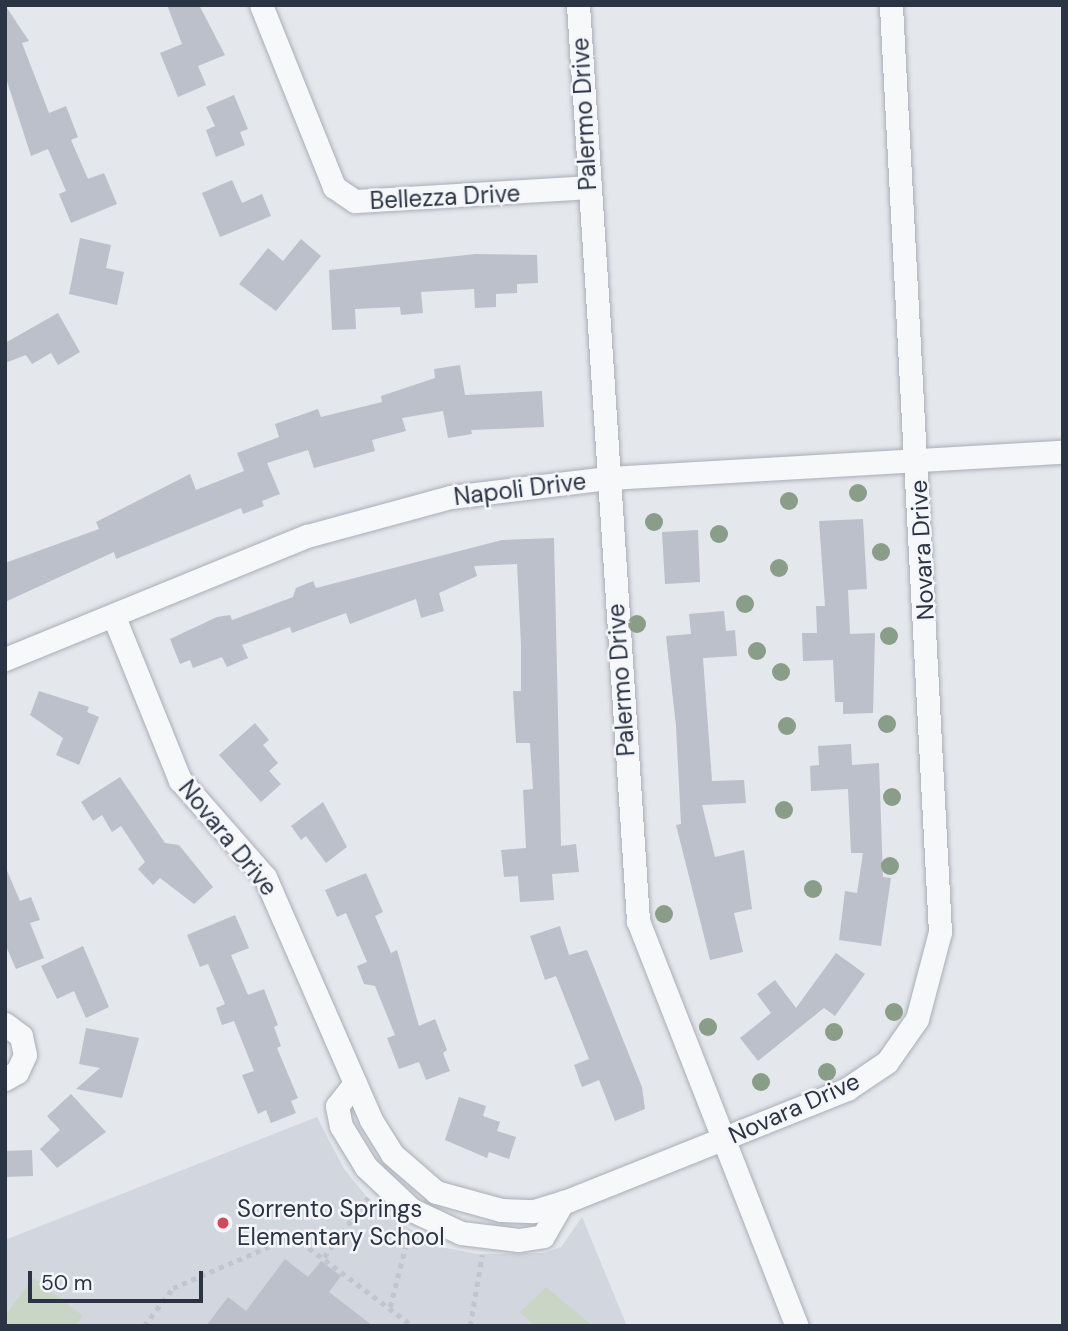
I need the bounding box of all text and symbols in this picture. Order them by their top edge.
street label: Palermo Drive [566,37,602,191]
street label: Bellezza Drive [369,179,521,215]
street label: Napoli Drive [452,467,588,511]
street label: Novara Drive [904,479,940,621]
street label: Palermo Drive [601,603,641,757]
street label: Novara Drive [173,774,283,902]
street label: Novara Drive [724,1066,864,1150]
place label: Sorrento Springs Elementary School [237,1195,445,1251]
marker: Sorrento Springs Elementary School [215,1215,231,1231]
scale bar [32,1258,206,1302]
text: 50 m [41,1269,92,1297]

